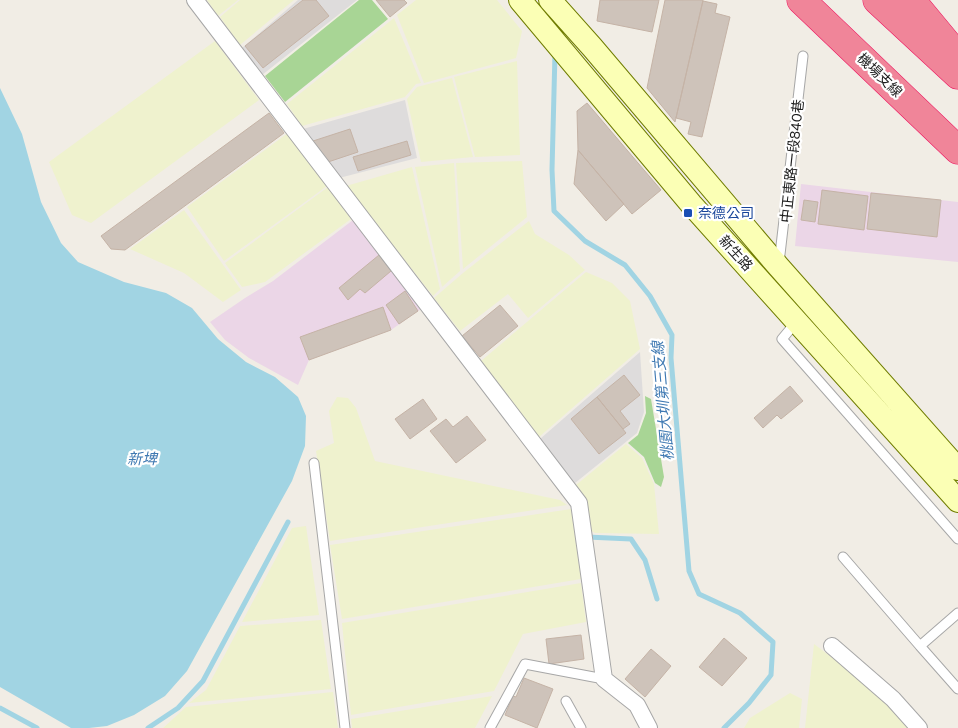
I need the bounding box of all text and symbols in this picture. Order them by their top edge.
street label: 機場支線 [854,49,906,100]
street label: 中正東路一段840巷 [777,98,806,224]
place label: 奈德公司 [698,204,754,221]
marker: 奈德公司 [682,207,694,219]
street label: 新生路 [716,231,757,274]
water label: 桃園大圳第三支線 [648,339,676,462]
water label: 新埤 [127,449,159,467]

